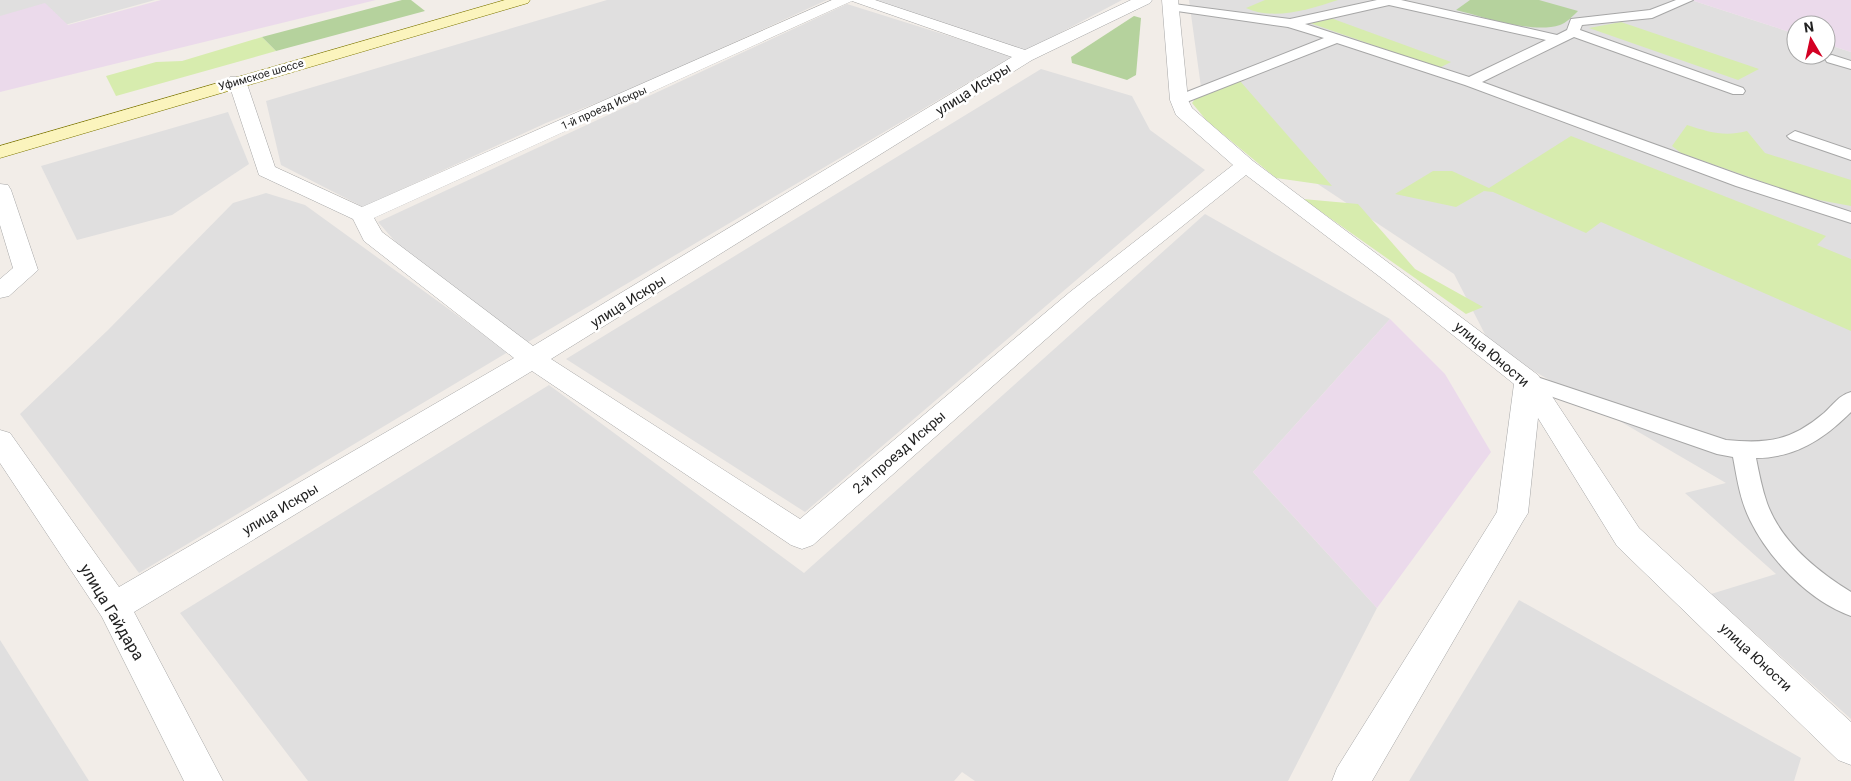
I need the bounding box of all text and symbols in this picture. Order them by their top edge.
north arrow [1786,15,1836,65]
text: N [1803,18,1815,36]
street label: Уфимское шоссе [217,57,305,93]
street label: улица Искры [932,60,1014,118]
street label: 1-й проезд Искры [559,83,649,133]
street label: улица Искры [587,272,669,330]
street label: улица Юности [1451,318,1533,390]
street label: 2-й проезд Искры [849,407,949,497]
street label: улица Искры [239,480,321,538]
street label: улица Гайдара [76,560,148,664]
street label: улица Юности [1717,620,1795,694]

